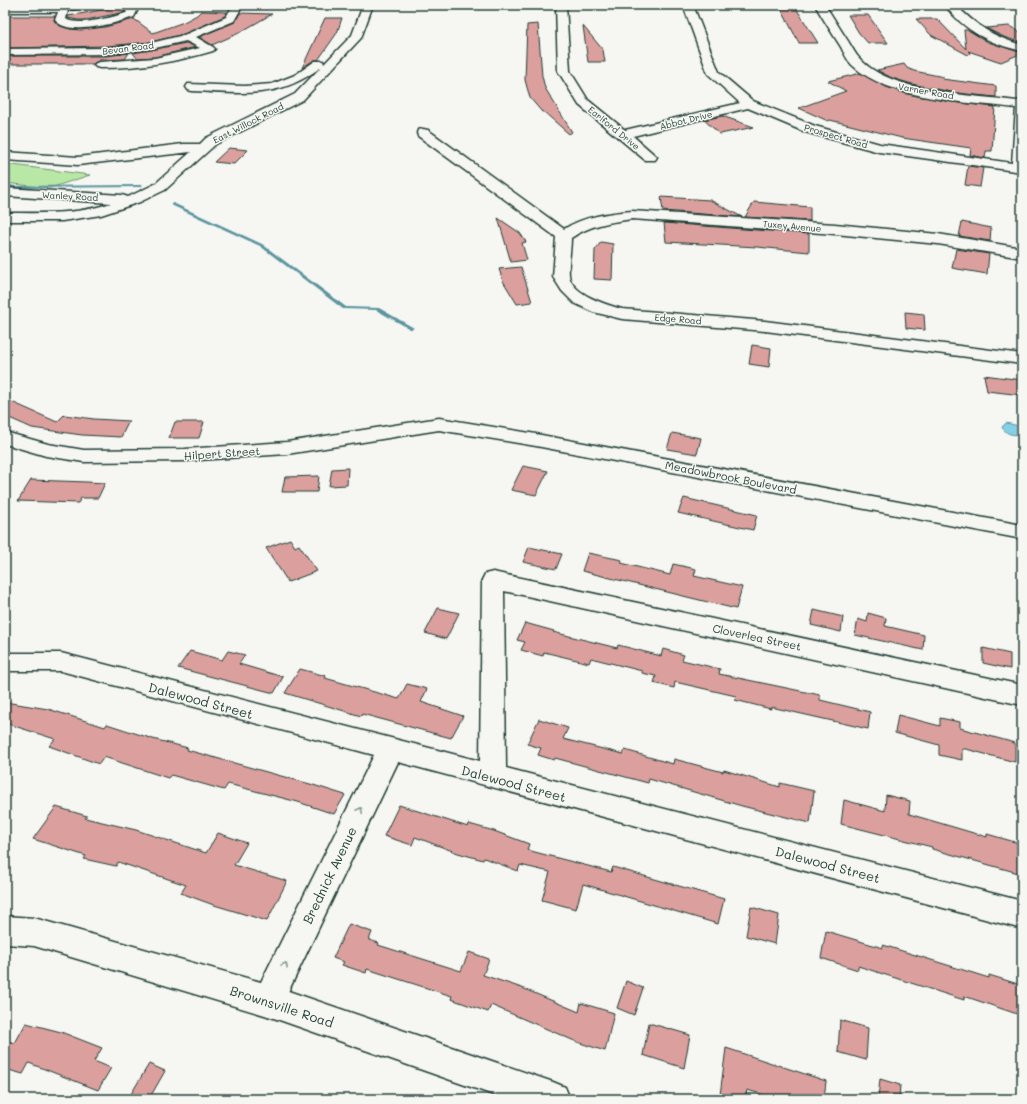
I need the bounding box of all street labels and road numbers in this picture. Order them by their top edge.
street label: Bevan Road [102,39,155,57]
street label: Varner Road [897,81,955,101]
street label: East Willock Road [211,100,285,146]
street label: Earlford Drive [586,104,642,152]
street label: Abbot Drive [659,108,713,132]
street label: Prospect Road [803,122,869,150]
street label: Wanley Road [42,189,99,203]
street label: Tuxey Avenue [762,218,822,234]
street label: Edge Road [654,311,702,327]
street label: Hilpert Street [183,443,261,463]
street label: Meadowbrook Boulevard [664,457,798,497]
street label: Cloverlea Street [711,620,803,654]
street label: Dalewood Street [147,678,255,722]
street label: Dalewood Street [460,761,568,805]
street label: Brednick Avenue [298,824,360,926]
street label: Dalewood Street [774,842,882,886]
street label: Brownsville Road [228,981,336,1031]

